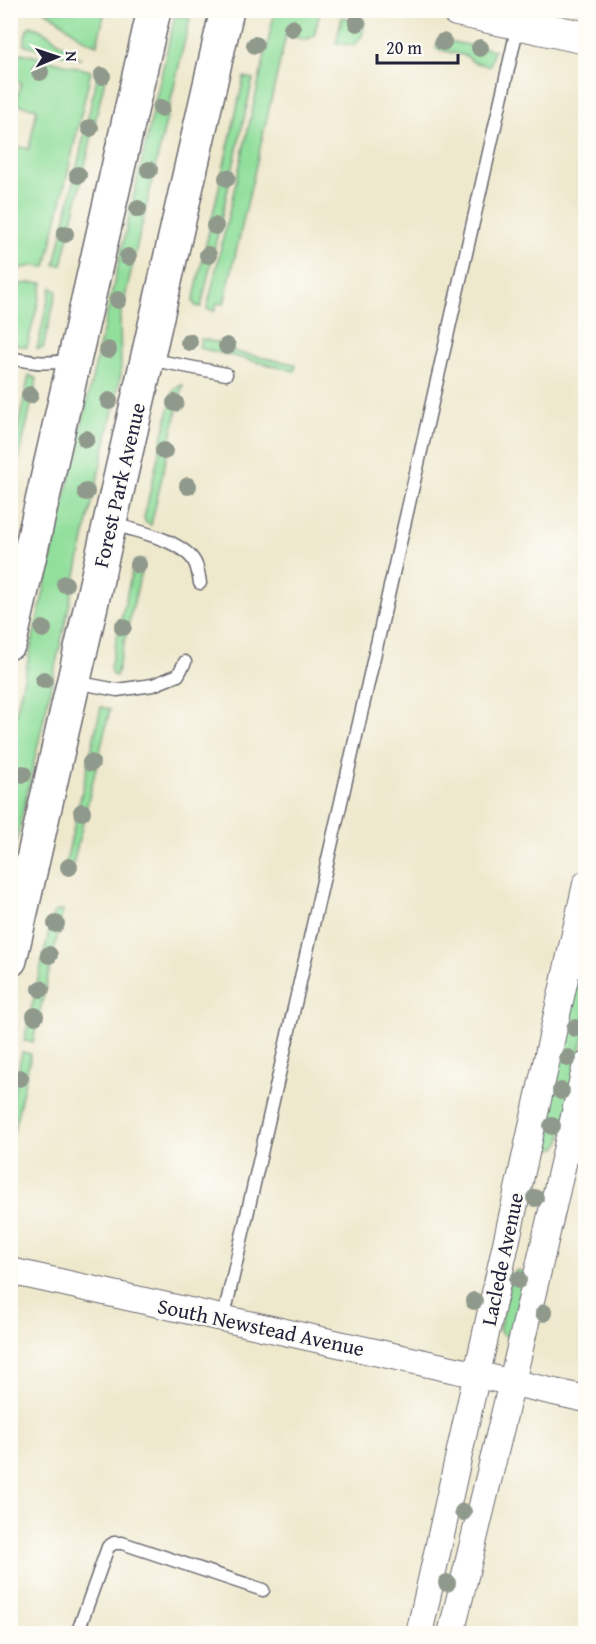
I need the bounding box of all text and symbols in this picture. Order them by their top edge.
north arrow [27,27,87,87]
scale bar [377,27,458,65]
text: 20 m [386,34,422,61]
text: N [60,51,84,63]
street label: Forest Park Avenue [85,399,153,571]
street label: Laclede Avenue [473,1190,531,1328]
street label: South Newstead Avenue [155,1290,367,1364]

